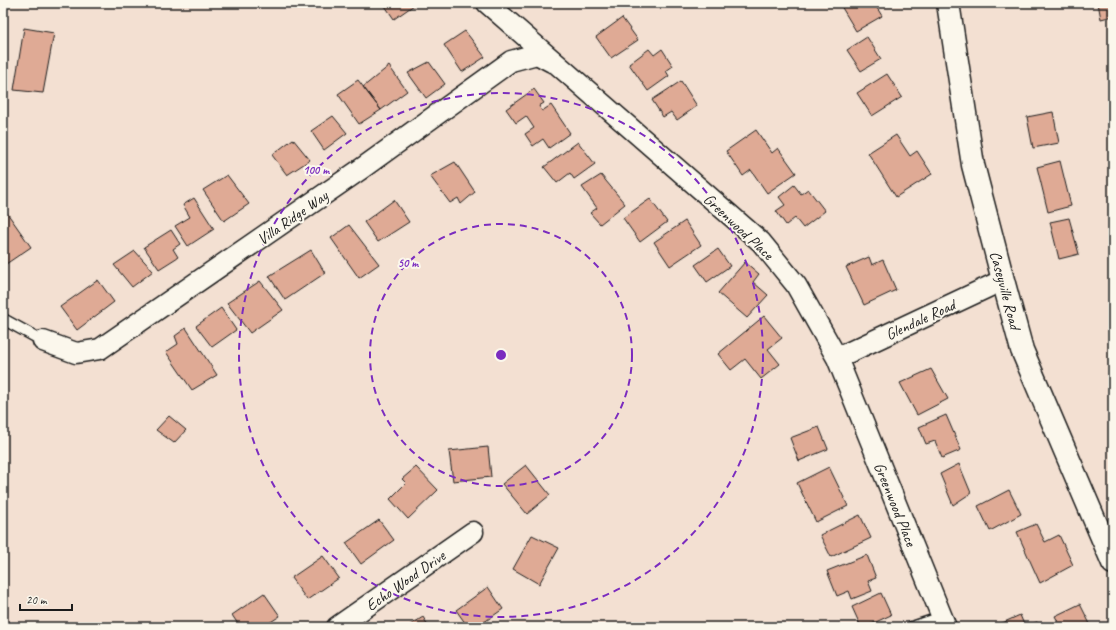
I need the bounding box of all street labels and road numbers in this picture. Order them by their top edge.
street label: Villa Ridge Way [253,185,333,250]
street label: Greenwood Place [699,189,779,265]
street label: Caseyville Road [985,249,1026,334]
street label: Glendale Road [883,294,961,345]
street label: Greenwood Place [869,460,922,551]
street label: Echo Wood Drive [362,545,451,616]

